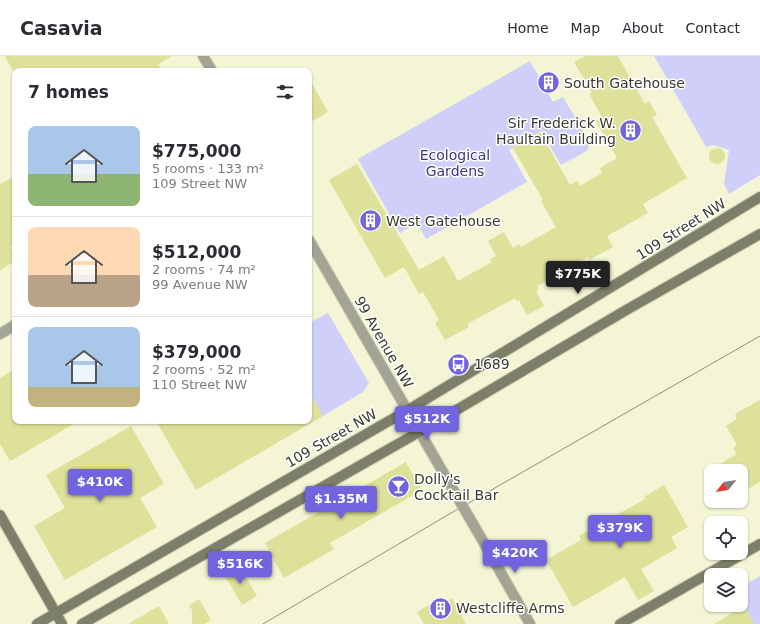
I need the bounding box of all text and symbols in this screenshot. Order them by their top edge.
text: Casavia [20,17,103,39]
text: Home [507,20,549,36]
text: Map [571,20,600,36]
text: About [622,20,664,36]
text: Contact [686,20,740,36]
building icon: South Gatehouse [536,70,562,96]
place label: South Gatehouse [564,75,685,91]
icon: filters [274,81,296,103]
text: 7 homes [28,82,109,102]
place label: Sir Frederick W. Haultain Building [496,115,616,147]
building icon: Sir Frederick W. Haultain Building [618,118,644,144]
text: $775,000 [152,141,241,161]
icon: home [60,142,108,190]
park label: Ecological Gardens [420,147,490,179]
text: 5 rooms · 133 m² [152,161,264,176]
text: 109 Street NW [152,176,247,191]
street label: 109 Street NW [633,195,729,263]
building icon: West Gatehouse [358,208,384,234]
place label: West Gatehouse [386,213,501,229]
text: $512,000 [152,242,241,262]
icon: home [60,243,108,291]
pin: $775K [550,261,606,295]
text: 2 rooms · 74 m² [152,262,256,277]
text: $775K [555,266,601,281]
text: 99 Avenue NW [152,277,248,292]
street label: 99 Avenue NW [351,293,417,391]
text: $379,000 [152,342,241,362]
icon: home [60,343,108,391]
bus stop icon: 1689 [446,351,472,377]
place label: 1689 [474,356,510,372]
text: 2 rooms · 52 m² [152,362,256,377]
text: 110 Street NW [152,377,247,392]
street label: 109 Street NW [283,405,380,471]
pin: $512K [399,406,455,440]
text: $512K [404,411,450,426]
north arrow [704,464,748,508]
map controls [704,464,748,612]
pin: $410K [72,469,128,503]
place label: Dolly's Cocktail Bar [414,471,499,503]
text: $410K [77,474,123,489]
bar icon: Dolly's Cocktail Bar [386,474,412,500]
pin: $1.35M [308,486,374,520]
text: $1.35M [314,491,368,506]
pin: $379K [592,515,648,549]
button: locate [704,516,748,560]
text: $379K [597,520,643,535]
pin: $420K [487,540,543,574]
text: $420K [492,545,538,560]
pin: $516K [212,551,268,585]
text: $516K [217,556,263,571]
button: layers [704,568,748,612]
building icon: Westcliffe Arms [427,595,453,621]
place label: Westcliffe Arms [456,600,565,616]

